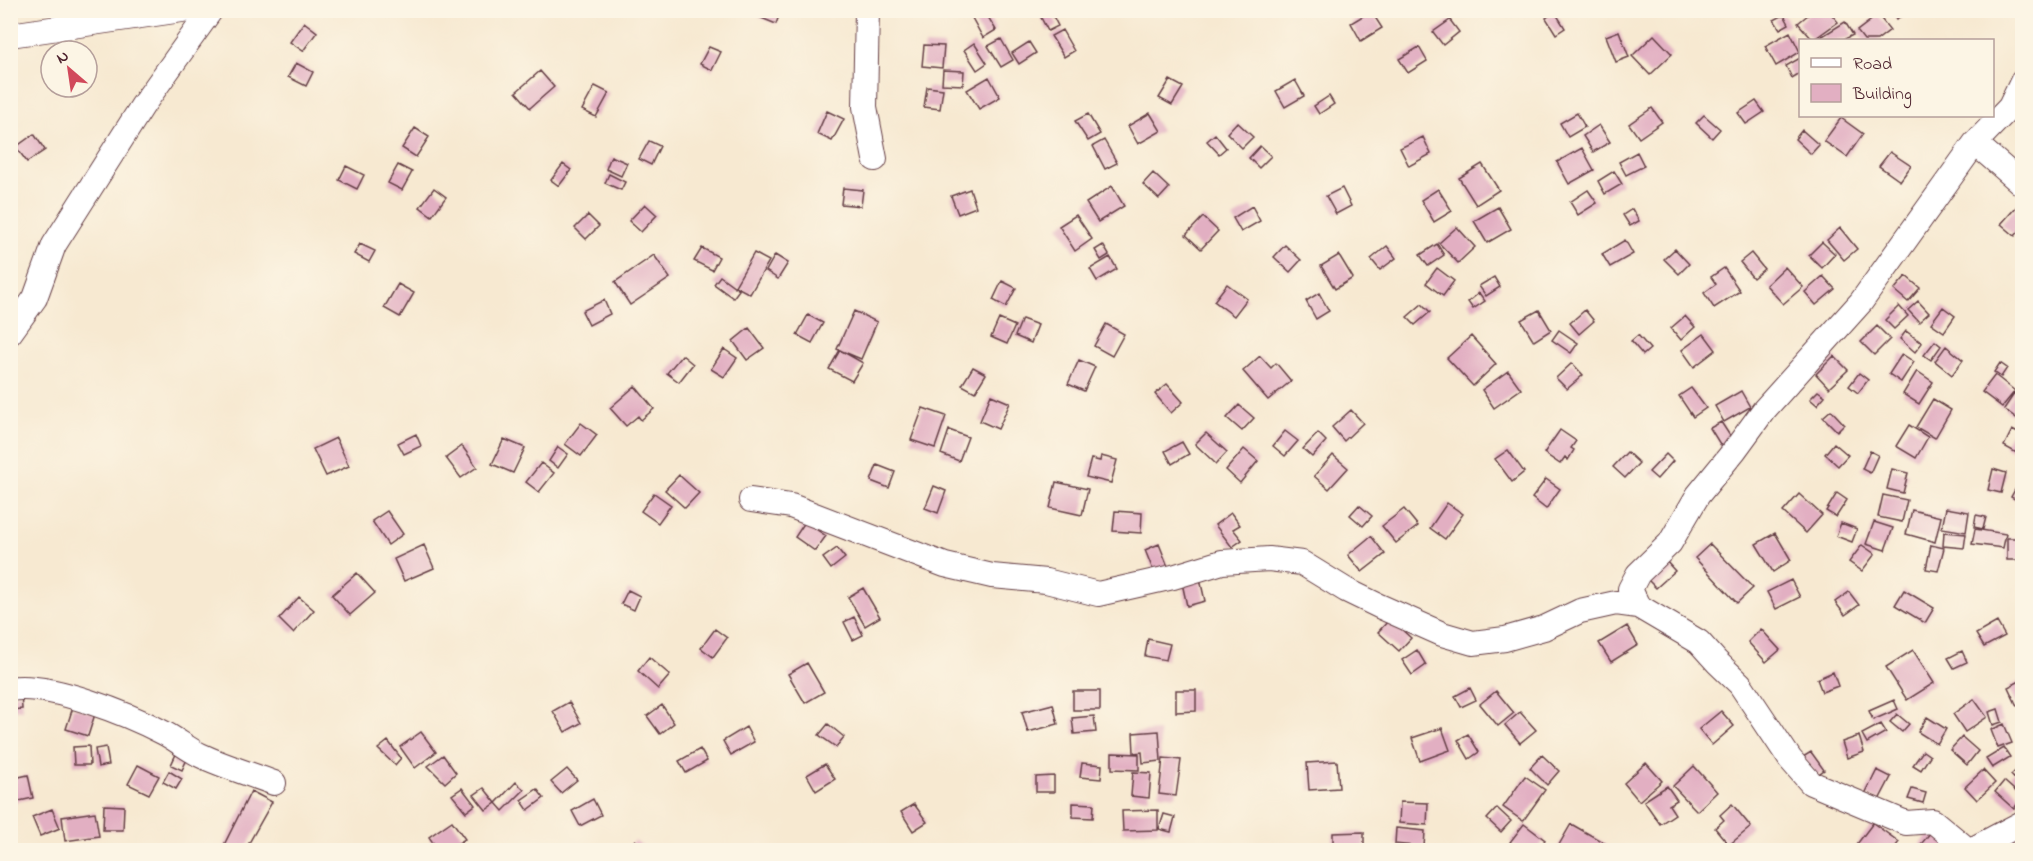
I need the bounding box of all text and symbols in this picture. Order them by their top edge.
north arrow [39,39,99,99]
legend [1799,39,1994,117]
text: N [52,44,73,71]
text: Road [1853,52,1892,78]
text: Building [1852,82,1912,109]

